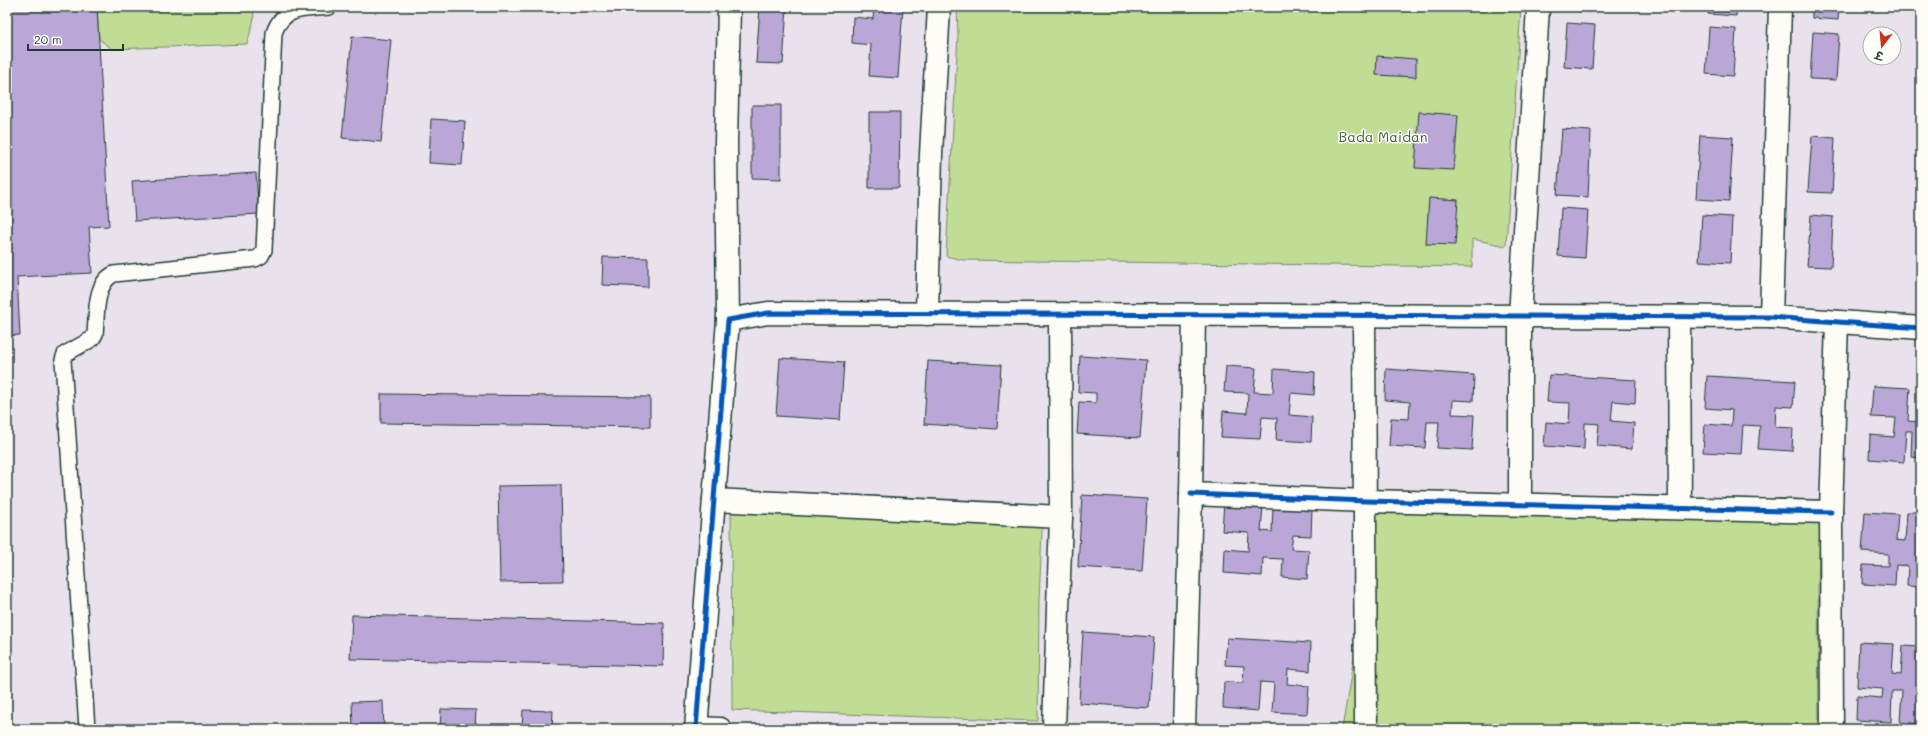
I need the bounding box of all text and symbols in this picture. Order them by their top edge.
scale bar [28,26,123,52]
north arrow [1862,26,1902,66]
text: 20 m [34,31,62,47]
text: उ [1872,47,1886,65]
park label: Bada Maidan [1338,127,1428,146]

